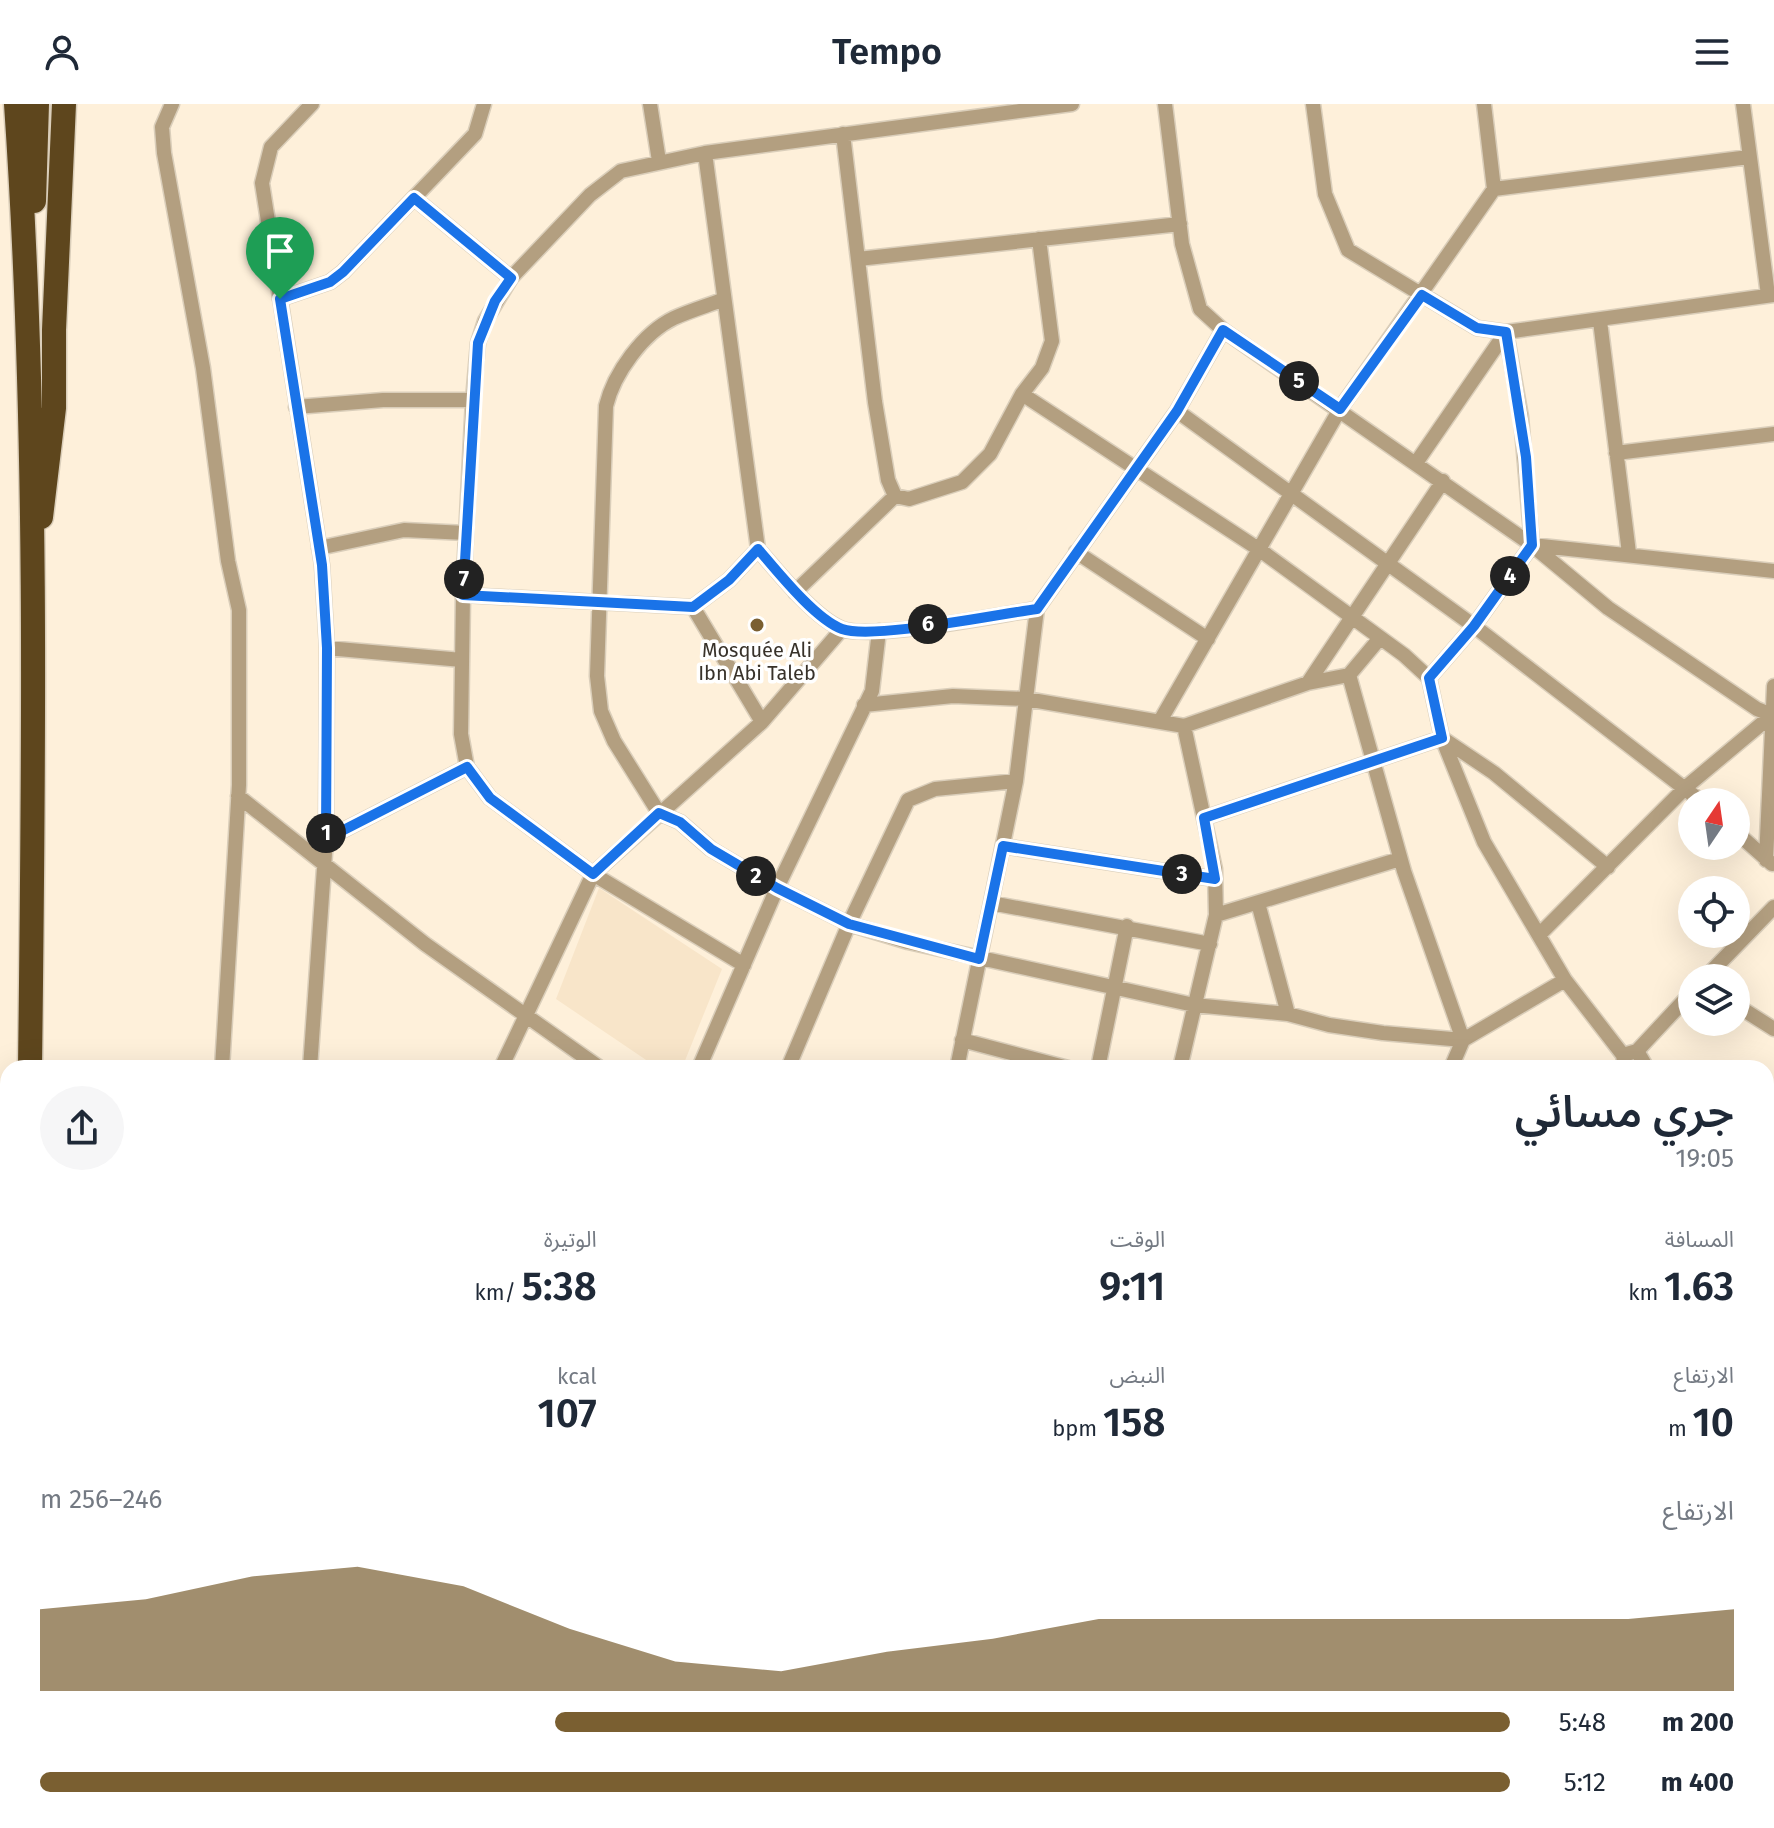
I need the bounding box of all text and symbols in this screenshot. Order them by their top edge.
icon: person [40,30,84,74]
text: Tempo [832,30,942,74]
icon: menu [1690,30,1734,74]
pin [246,217,314,299]
icon: arrive [258,229,302,273]
pin: 5 [1279,361,1319,401]
text: 5 [1293,367,1305,394]
pin: 4 [1490,556,1530,596]
pin: 7 [444,559,484,599]
text: 4 [1504,562,1516,589]
text: 7 [459,565,469,592]
pin: 6 [908,604,948,644]
text: 6 [922,610,934,637]
marker: Mosquée Ali Ibn Abi Taleb [748,616,766,634]
place label: Mosquée Ali Ibn Abi Taleb [698,638,816,685]
north arrow [1678,788,1750,860]
map controls [1678,788,1750,1036]
pin: 1 [306,813,346,853]
text: 1 [321,819,331,846]
pin: 3 [1162,854,1202,894]
pin: 2 [736,856,776,896]
text: 3 [1176,860,1188,887]
text: 2 [750,862,762,889]
button: locate [1678,876,1750,948]
button: layers [1678,964,1750,1036]
button: share [40,1086,124,1170]
text: جري مسائي [1515,1086,1734,1139]
text: 19:05 [1675,1143,1734,1174]
text: الوتيرة [544,1226,597,1253]
text: الوقت [1110,1226,1165,1253]
text: المسافة [1665,1226,1734,1253]
text: 5:38 [522,1263,597,1311]
text: 9:11 [1099,1263,1165,1311]
text: 1.63 [1664,1263,1734,1311]
text: /km [474,1279,522,1306]
text: km [1628,1279,1664,1306]
text: النبض [1110,1362,1165,1389]
text: الارتفاع [1674,1362,1734,1389]
text: kcal [557,1363,597,1390]
text: 107 [538,1390,597,1438]
text: 158 [1103,1399,1165,1447]
text: 10 [1693,1399,1734,1447]
text: bpm [1052,1415,1103,1442]
text: m [1668,1415,1693,1442]
text: 246–256 m [40,1484,162,1515]
text: الارتفاع [1663,1496,1734,1527]
text: 5:48 [1559,1707,1606,1738]
text: 200 m [1662,1707,1734,1738]
text: 5:12 [1564,1767,1606,1798]
text: 400 m [1661,1767,1734,1798]

